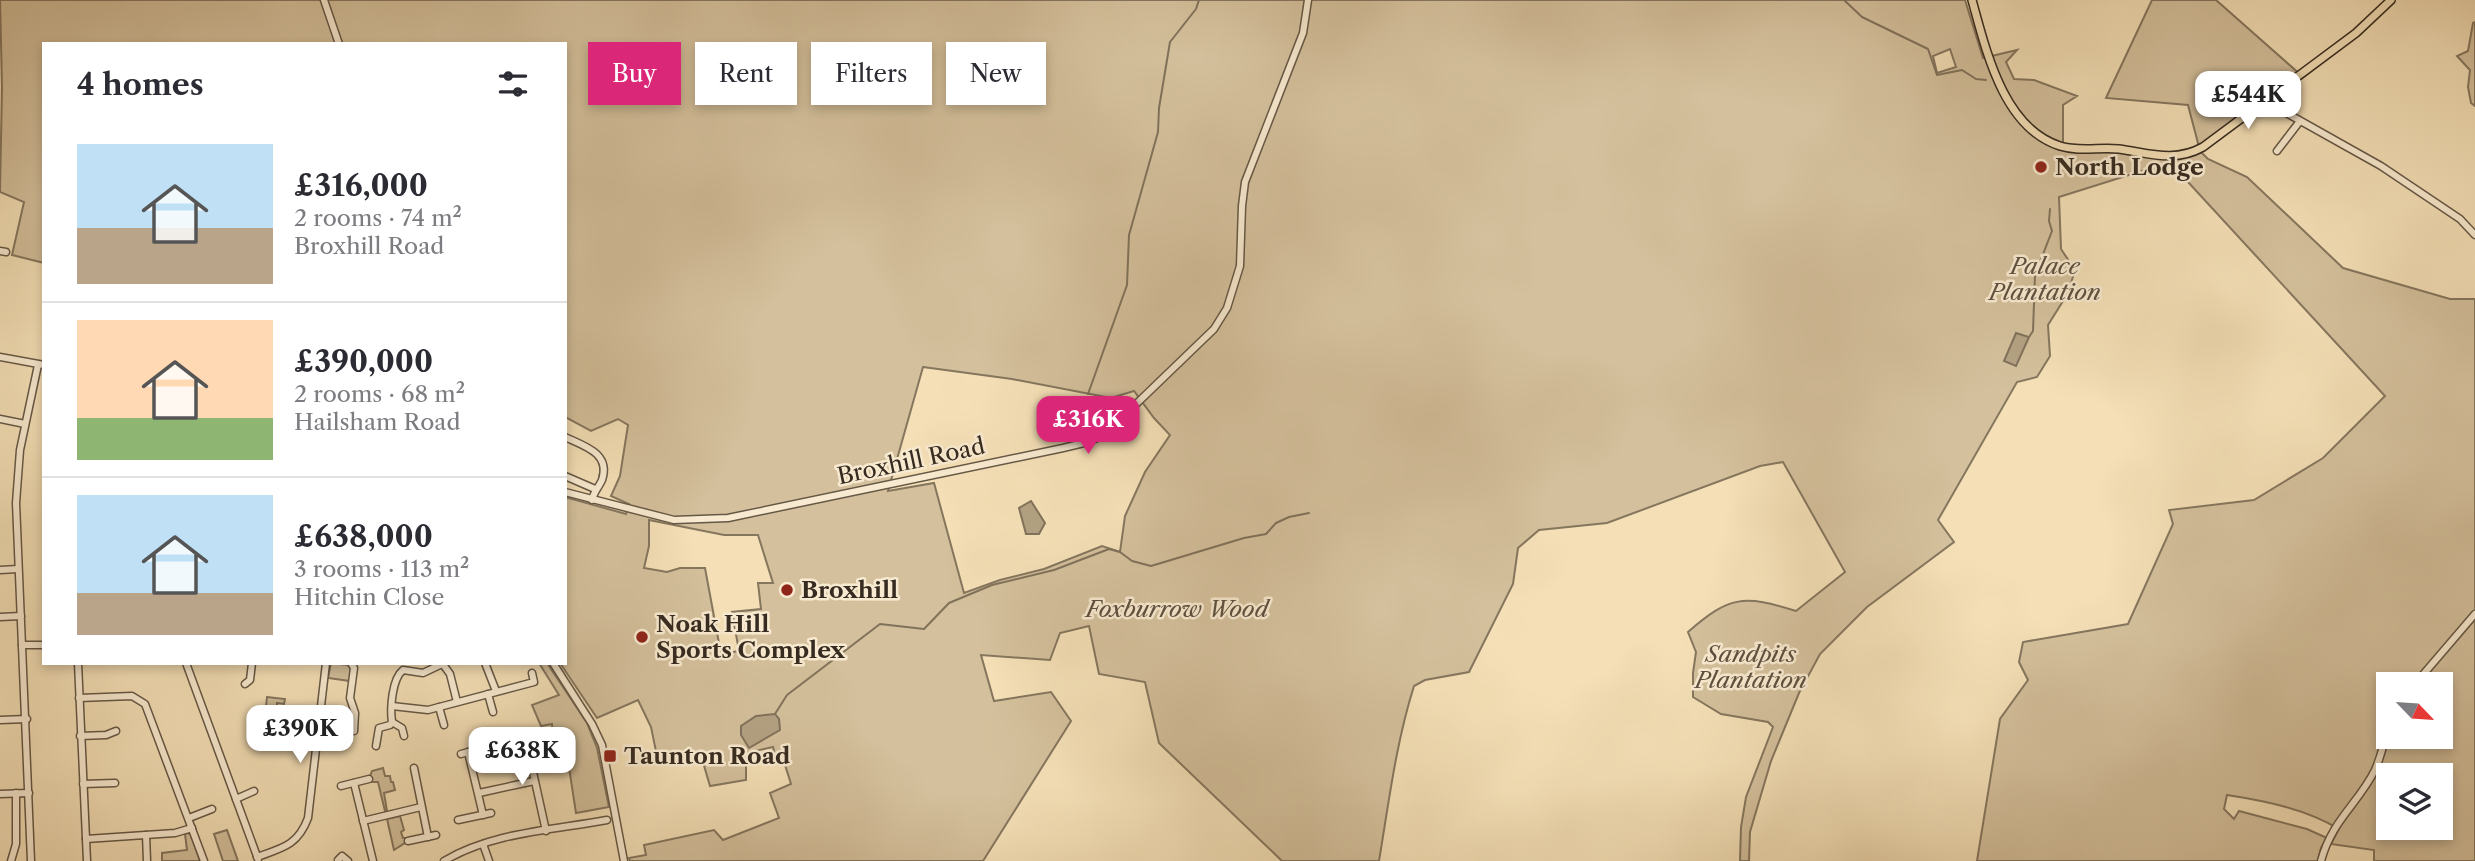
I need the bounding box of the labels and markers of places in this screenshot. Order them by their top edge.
pin: £544K [2199,72,2297,131]
place label: North Lodge [2055,153,2204,181]
marker: North Lodge [2033,159,2049,175]
pin: £316K [1039,396,1137,456]
place label: Broxhill [801,576,898,604]
marker: Broxhill [779,582,795,598]
place label: Noak Hill Sports Complex [656,610,846,664]
marker: Noak Hill Sports Complex [634,629,650,645]
pin: £390K [251,706,349,765]
pin: £638K [473,728,571,787]
place label: Taunton Road [624,742,791,770]
marker: Taunton Road [602,748,618,764]

